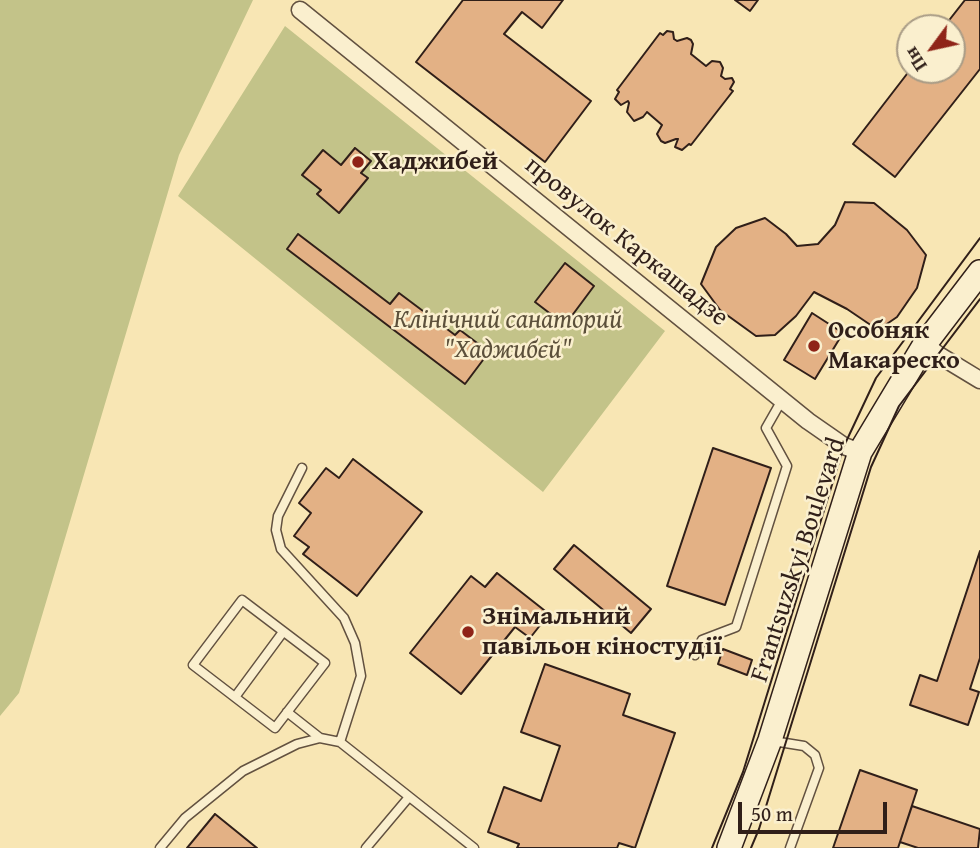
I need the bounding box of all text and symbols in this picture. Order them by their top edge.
north arrow [896,14,966,84]
text: Пн [897,41,933,77]
place label: Хаджибей [372,146,498,178]
street label: провулок Каркашадзе [518,150,734,334]
marker: Хаджибей [350,154,366,170]
park label: Клінічний санаторий "Хаджибєй" [394,304,622,366]
place label: Особняк Макареско [828,315,960,376]
marker: Особняк Макареско [806,338,822,354]
street label: Frantsuzskyi Boulevard [745,434,853,686]
place label: Знімальний павільон кіностудії [482,601,722,662]
marker: Знімальний павільон кіностудії [460,624,476,640]
scale bar [742,788,891,832]
text: 50 m [751,798,793,829]

